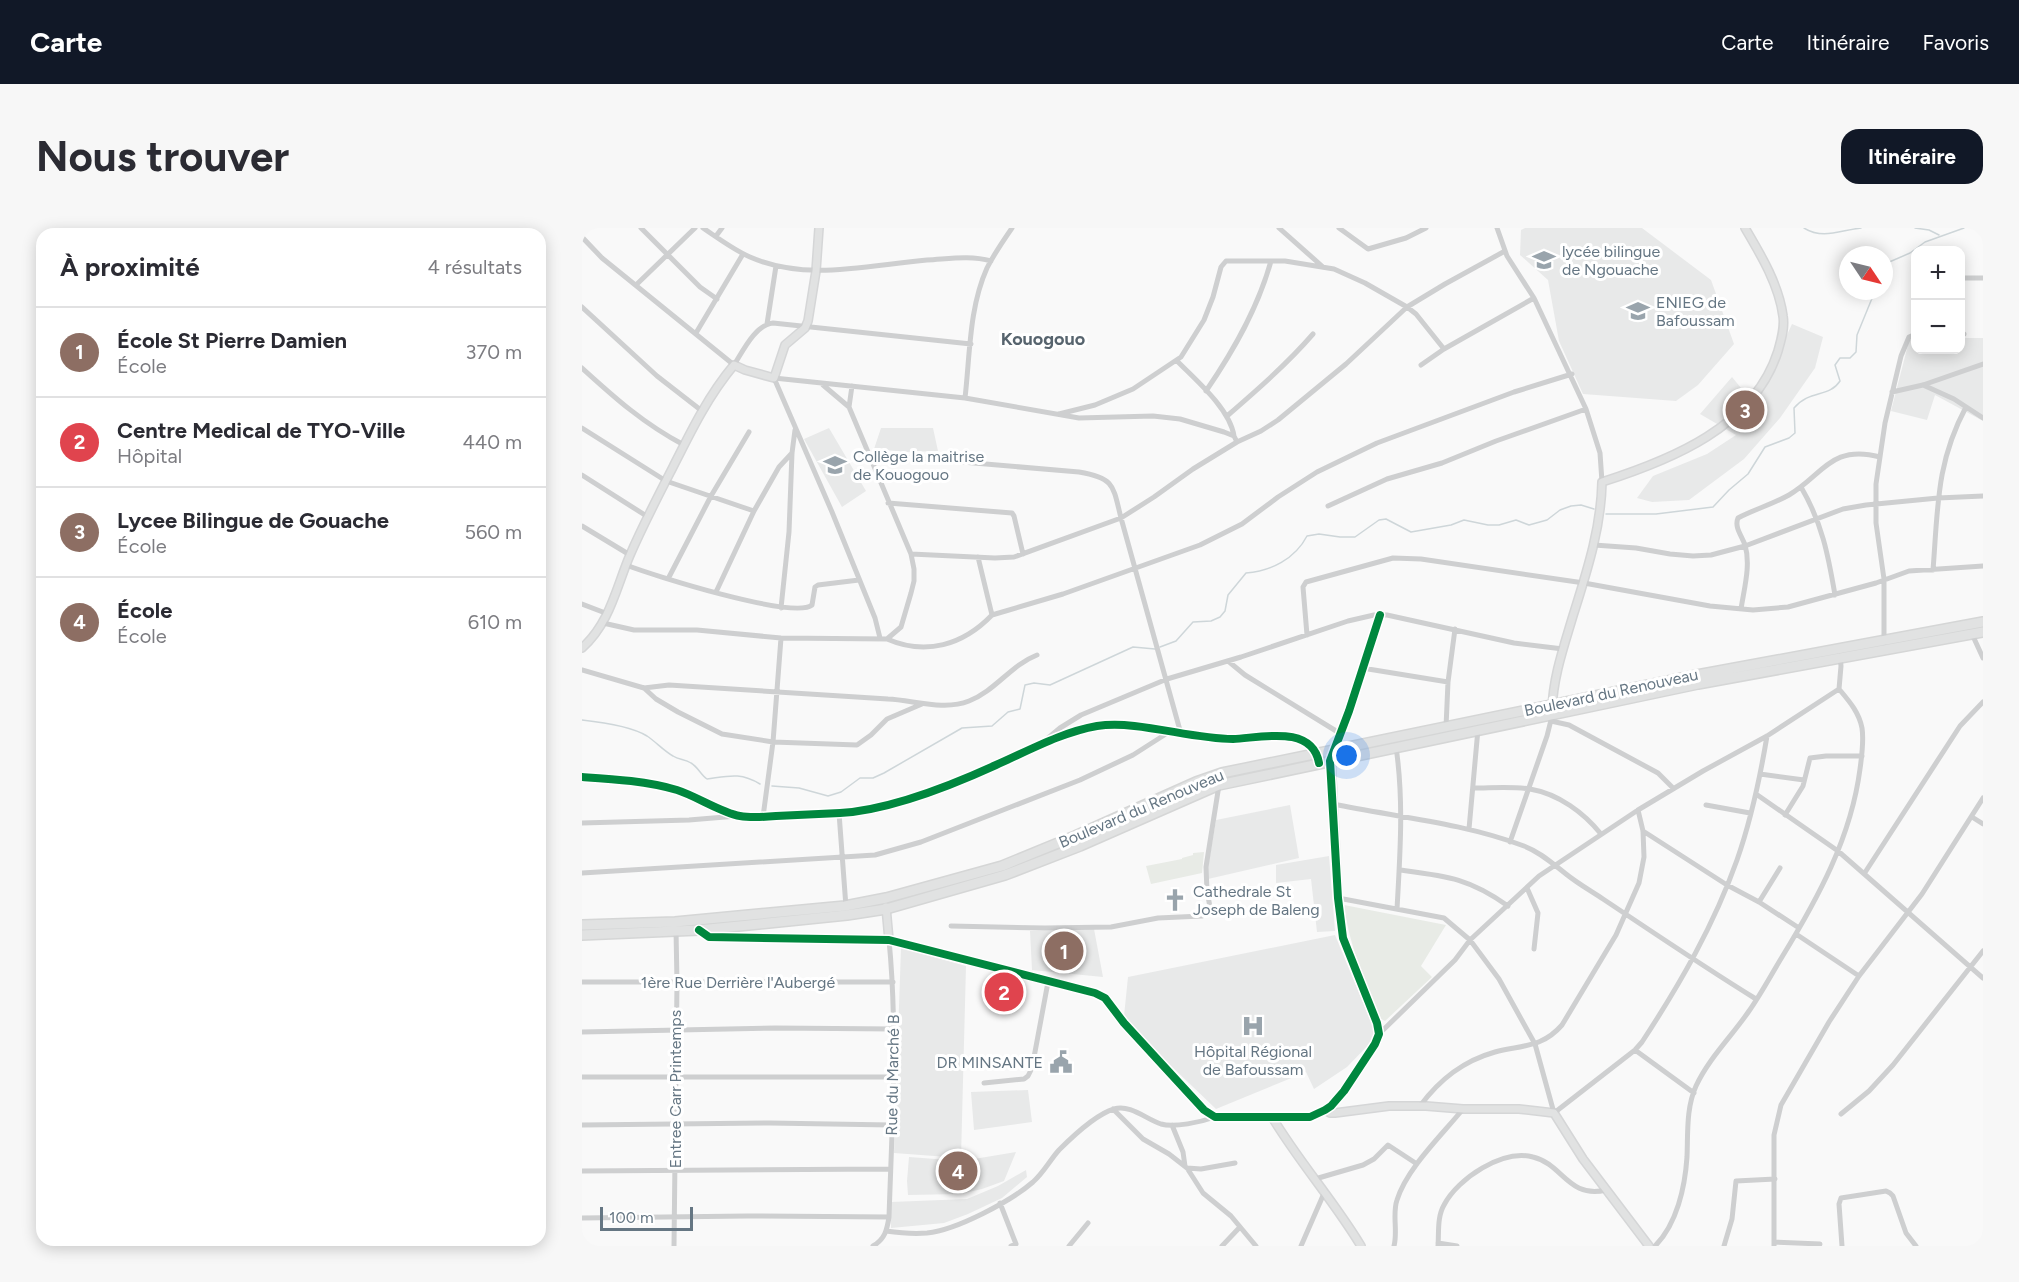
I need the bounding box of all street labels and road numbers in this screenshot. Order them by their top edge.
street label: Boulevard du Renouveau [1522,665,1700,720]
street label: Boulevard du Renouveau [1056,765,1226,852]
street label: 1ère Rue Derrière l'Aubergé [641,973,835,992]
street label: Entree Carr Printemps [666,1010,685,1168]
street label: Rue du Marché B [882,1014,903,1136]

